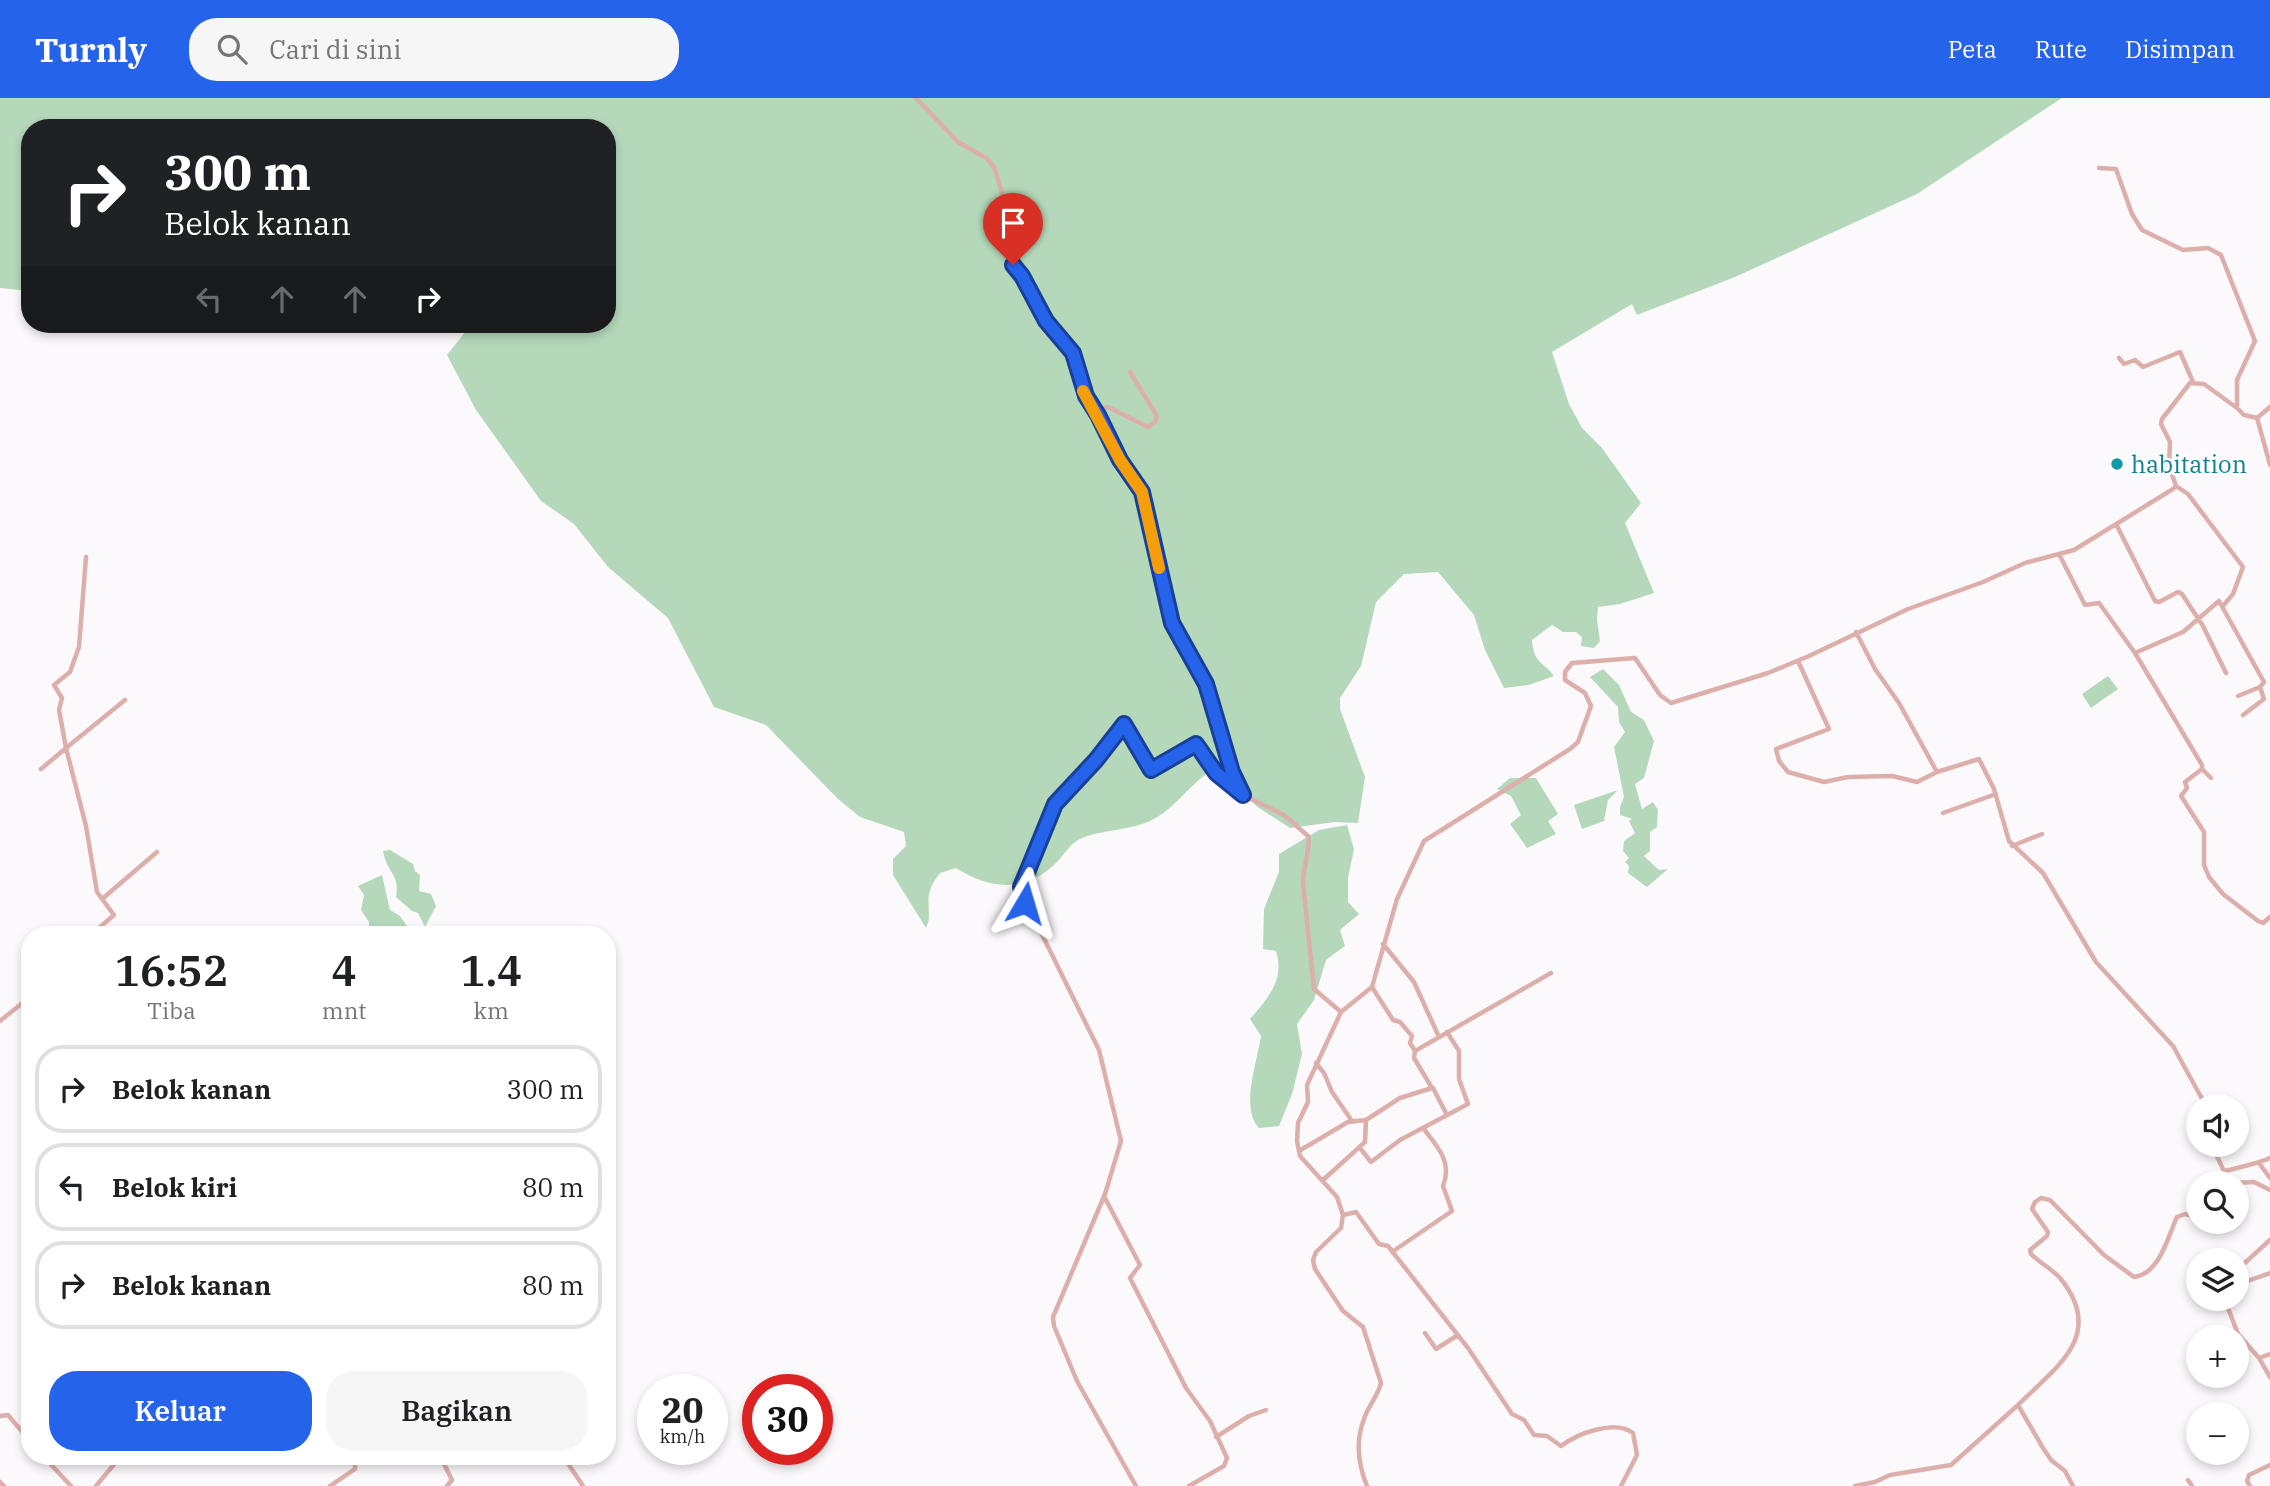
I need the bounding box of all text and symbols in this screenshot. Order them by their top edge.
search box [189,18,679,81]
text: Turnly [35,28,147,71]
icon: search [213,30,251,68]
text: Cari di sini [269,32,401,66]
text: Peta [1948,33,1997,65]
text: Rute [2035,33,2087,65]
text: Disimpan [2125,33,2235,65]
text: 300 m [164,140,311,203]
icon: right [49,147,140,238]
pin [983,193,1043,265]
text: Belok kanan [164,202,351,244]
icon: arrive [994,204,1032,242]
icon: left [190,280,228,318]
icon: ahead [263,280,301,318]
icon: ahead [336,280,374,318]
icon: right [409,280,447,318]
place label: habitation [2131,448,2247,480]
marker: habitation [2109,456,2125,472]
position arrow [988,866,1062,940]
text: 16:52 [115,943,228,998]
text: 4 [332,943,357,998]
text: 1.4 [460,943,522,998]
text: Tiba [147,995,196,1025]
text: mnt [322,995,366,1025]
text: km [474,995,509,1025]
icon: right [53,1070,91,1108]
text: Belok kanan [112,1072,271,1106]
text: 300 m [506,1072,584,1106]
map controls [2186,1094,2249,1465]
button: sound [2186,1094,2249,1157]
icon: left [53,1168,91,1206]
text: Belok kiri [112,1170,237,1204]
text: 80 m [522,1170,584,1204]
button: search [2186,1171,2249,1234]
button: layers [2186,1248,2249,1311]
icon: right [53,1266,91,1304]
text: Belok kanan [112,1268,271,1302]
text: 80 m [522,1268,584,1302]
button: + [2186,1325,2249,1388]
button: Keluar [49,1371,312,1451]
button: Bagikan [326,1371,588,1451]
speed limit sign: 30 [742,1374,833,1465]
text: 20 [661,1387,704,1433]
button: − [2186,1402,2249,1465]
text: km/h [660,1425,705,1448]

